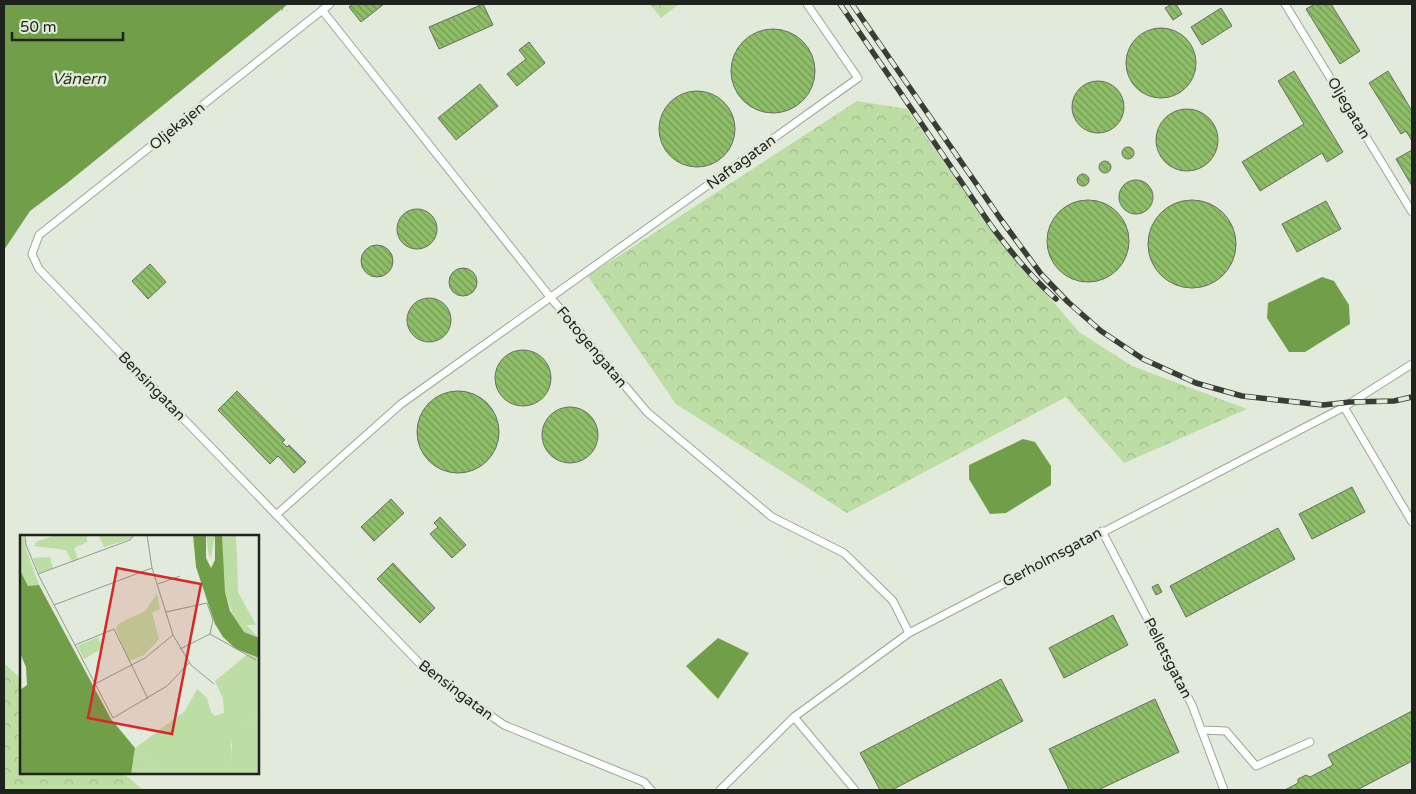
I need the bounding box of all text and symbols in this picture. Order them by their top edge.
scale bar [12,10,124,42]
text: 50 m [20,18,57,36]
water label: Vänern [52,69,107,89]
street label: Oljegatan [1323,74,1375,142]
street label: Oljekajen [146,98,208,154]
street label: Naftagatan [703,131,779,193]
street label: Fotogengatan [553,303,631,391]
street label: Bensingatan [115,348,189,424]
street label: Gerholmsgatan [999,523,1105,591]
inset map [20,535,259,774]
street label: Pelletsgatan [1140,615,1196,701]
street label: Bensingatan [415,656,497,724]

